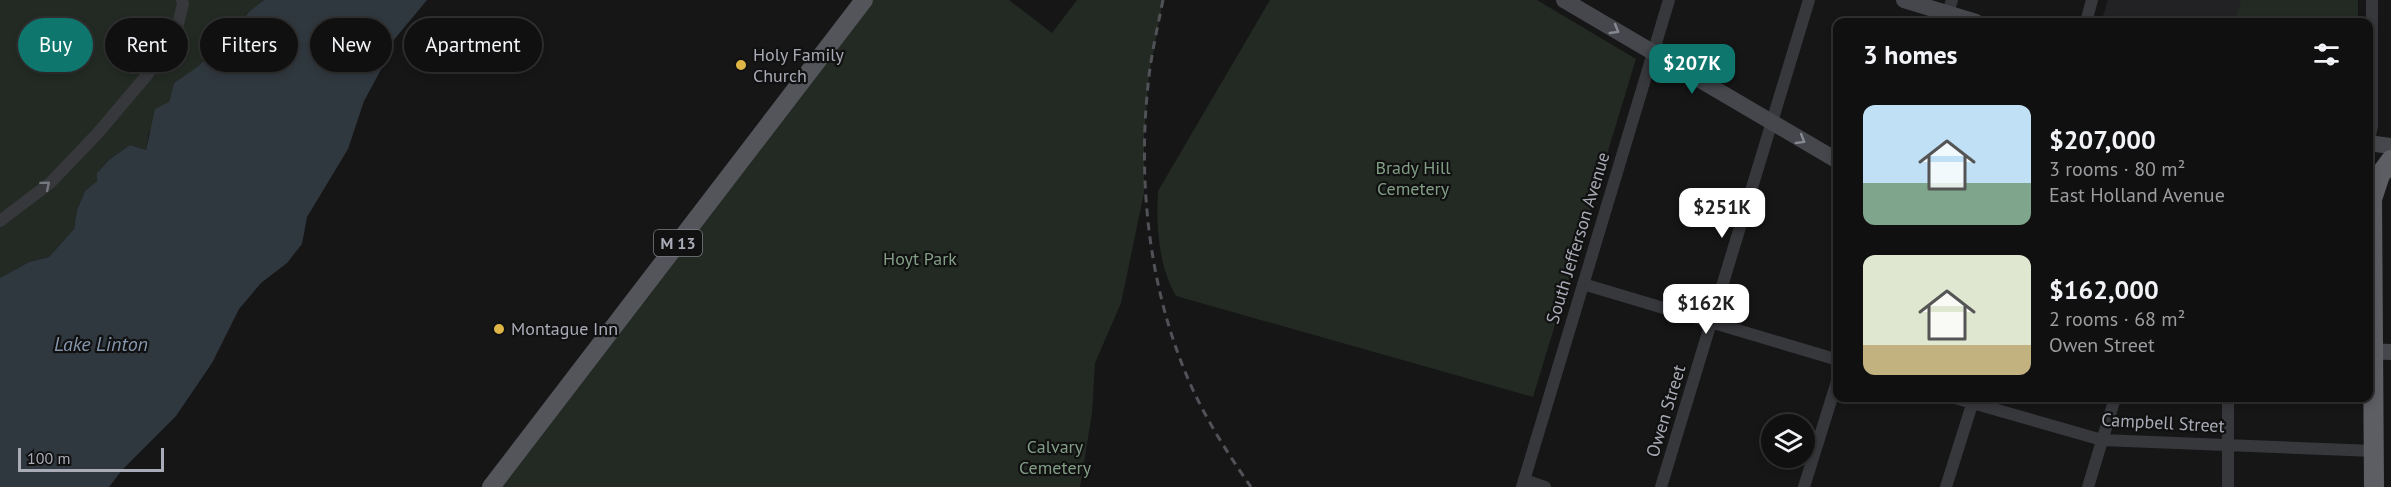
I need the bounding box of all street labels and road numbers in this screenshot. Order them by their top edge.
street label: South Jefferson Avenue [1540,149,1615,326]
road number: M 13 [654,230,702,256]
street label: Owen Street [1641,362,1690,460]
street label: Campbell Street [2101,408,2225,437]

